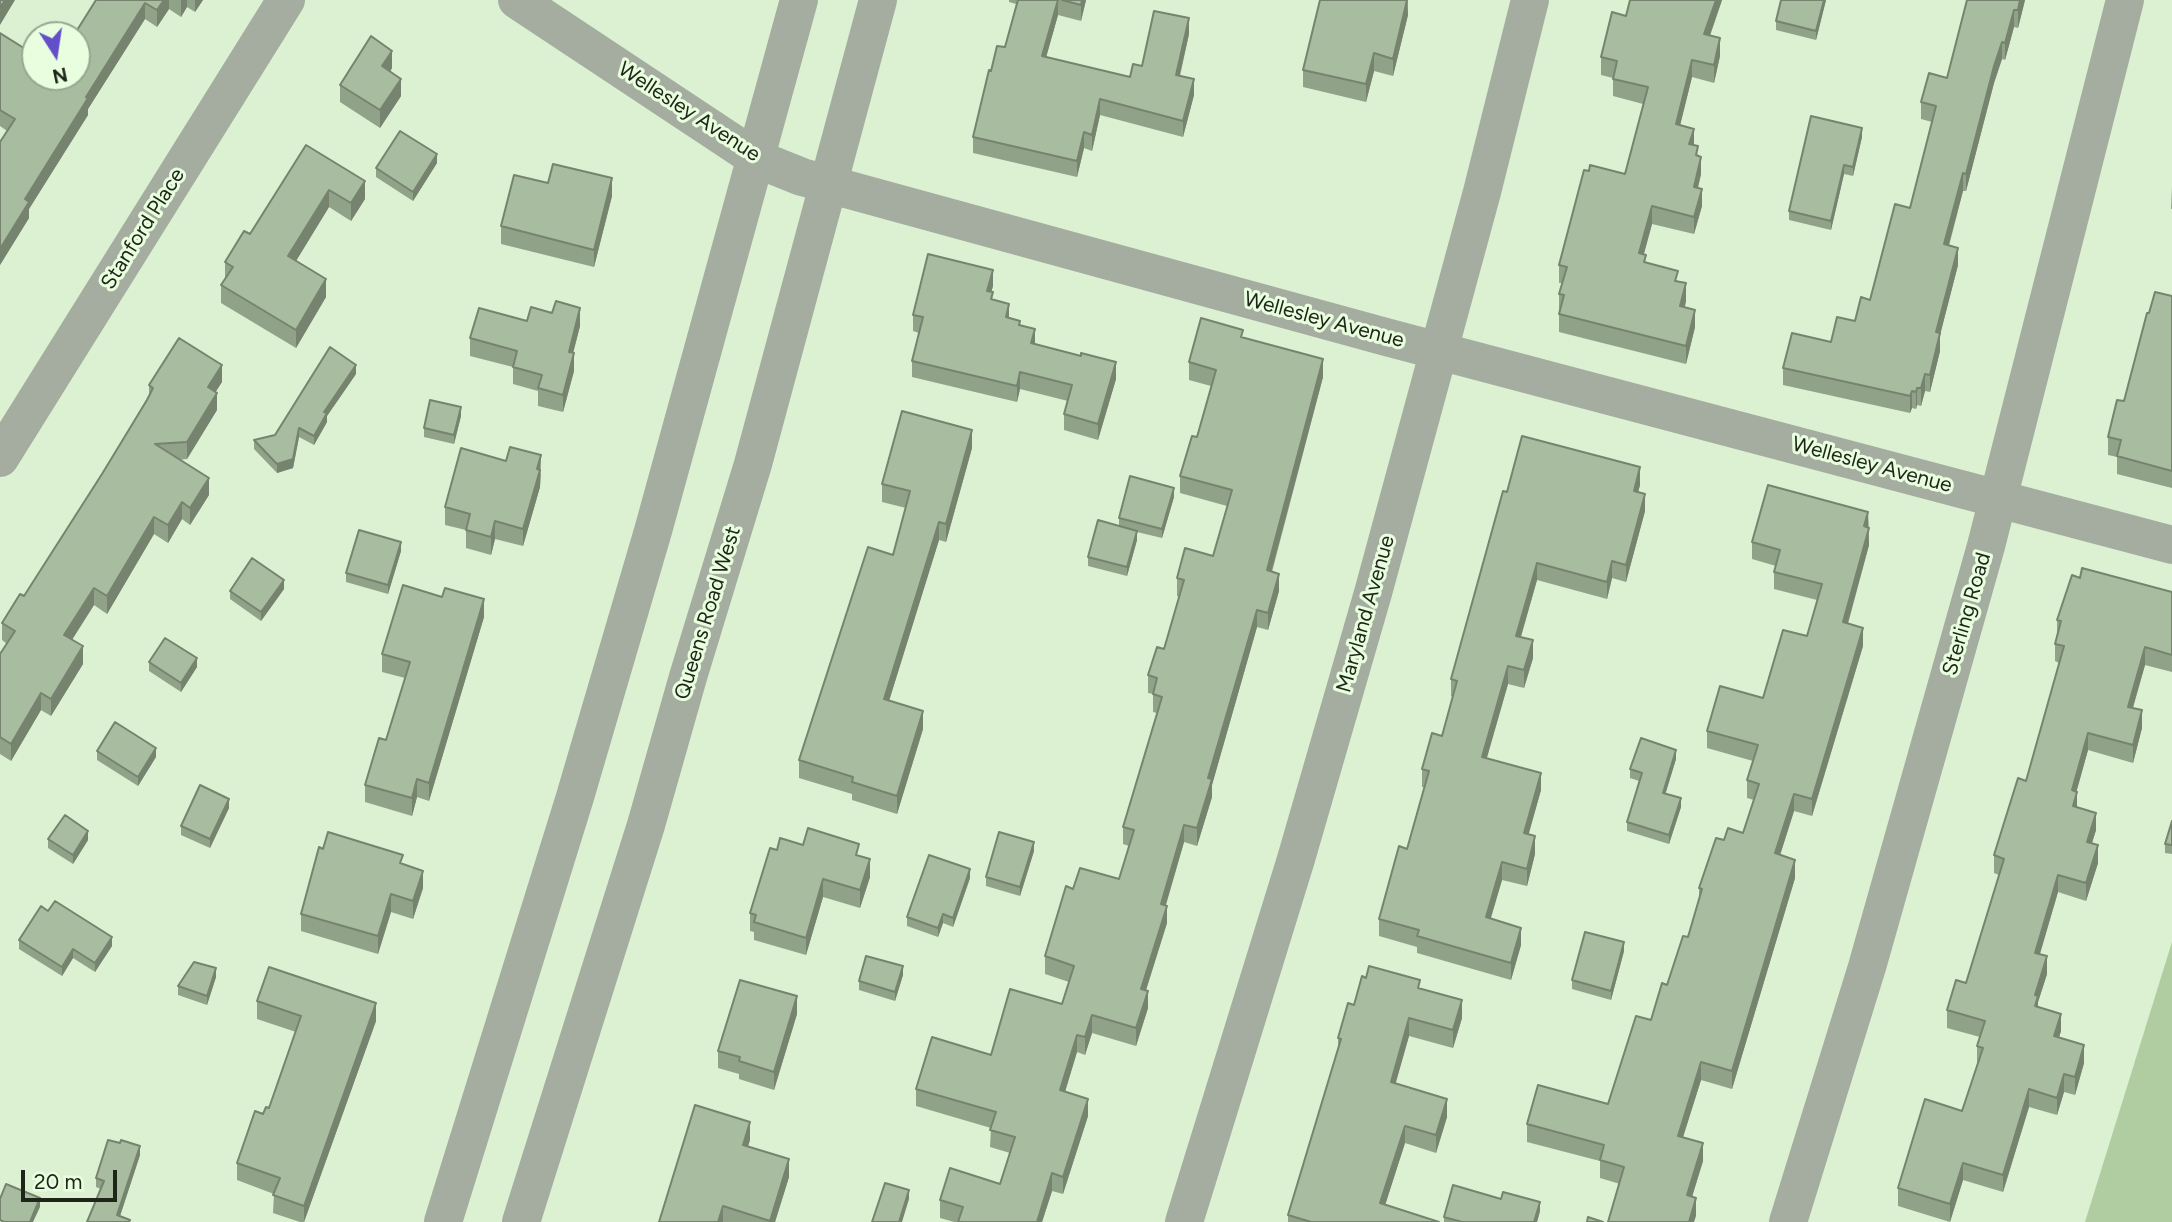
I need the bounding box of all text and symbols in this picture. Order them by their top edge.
north arrow [21,21,91,91]
street label: Wellesley Avenue [613,57,765,167]
text: N [50,62,70,88]
street label: Stanford Place [96,164,190,294]
street label: Wellesley Avenue [1241,287,1407,353]
street label: Wellesley Avenue [1789,432,1955,498]
street label: Queens Road West [670,523,746,703]
street label: Maryland Avenue [1332,533,1400,695]
street label: Sterling Road [1937,550,1997,678]
scale bar [24,1156,121,1200]
text: 20 m [34,1169,82,1194]

